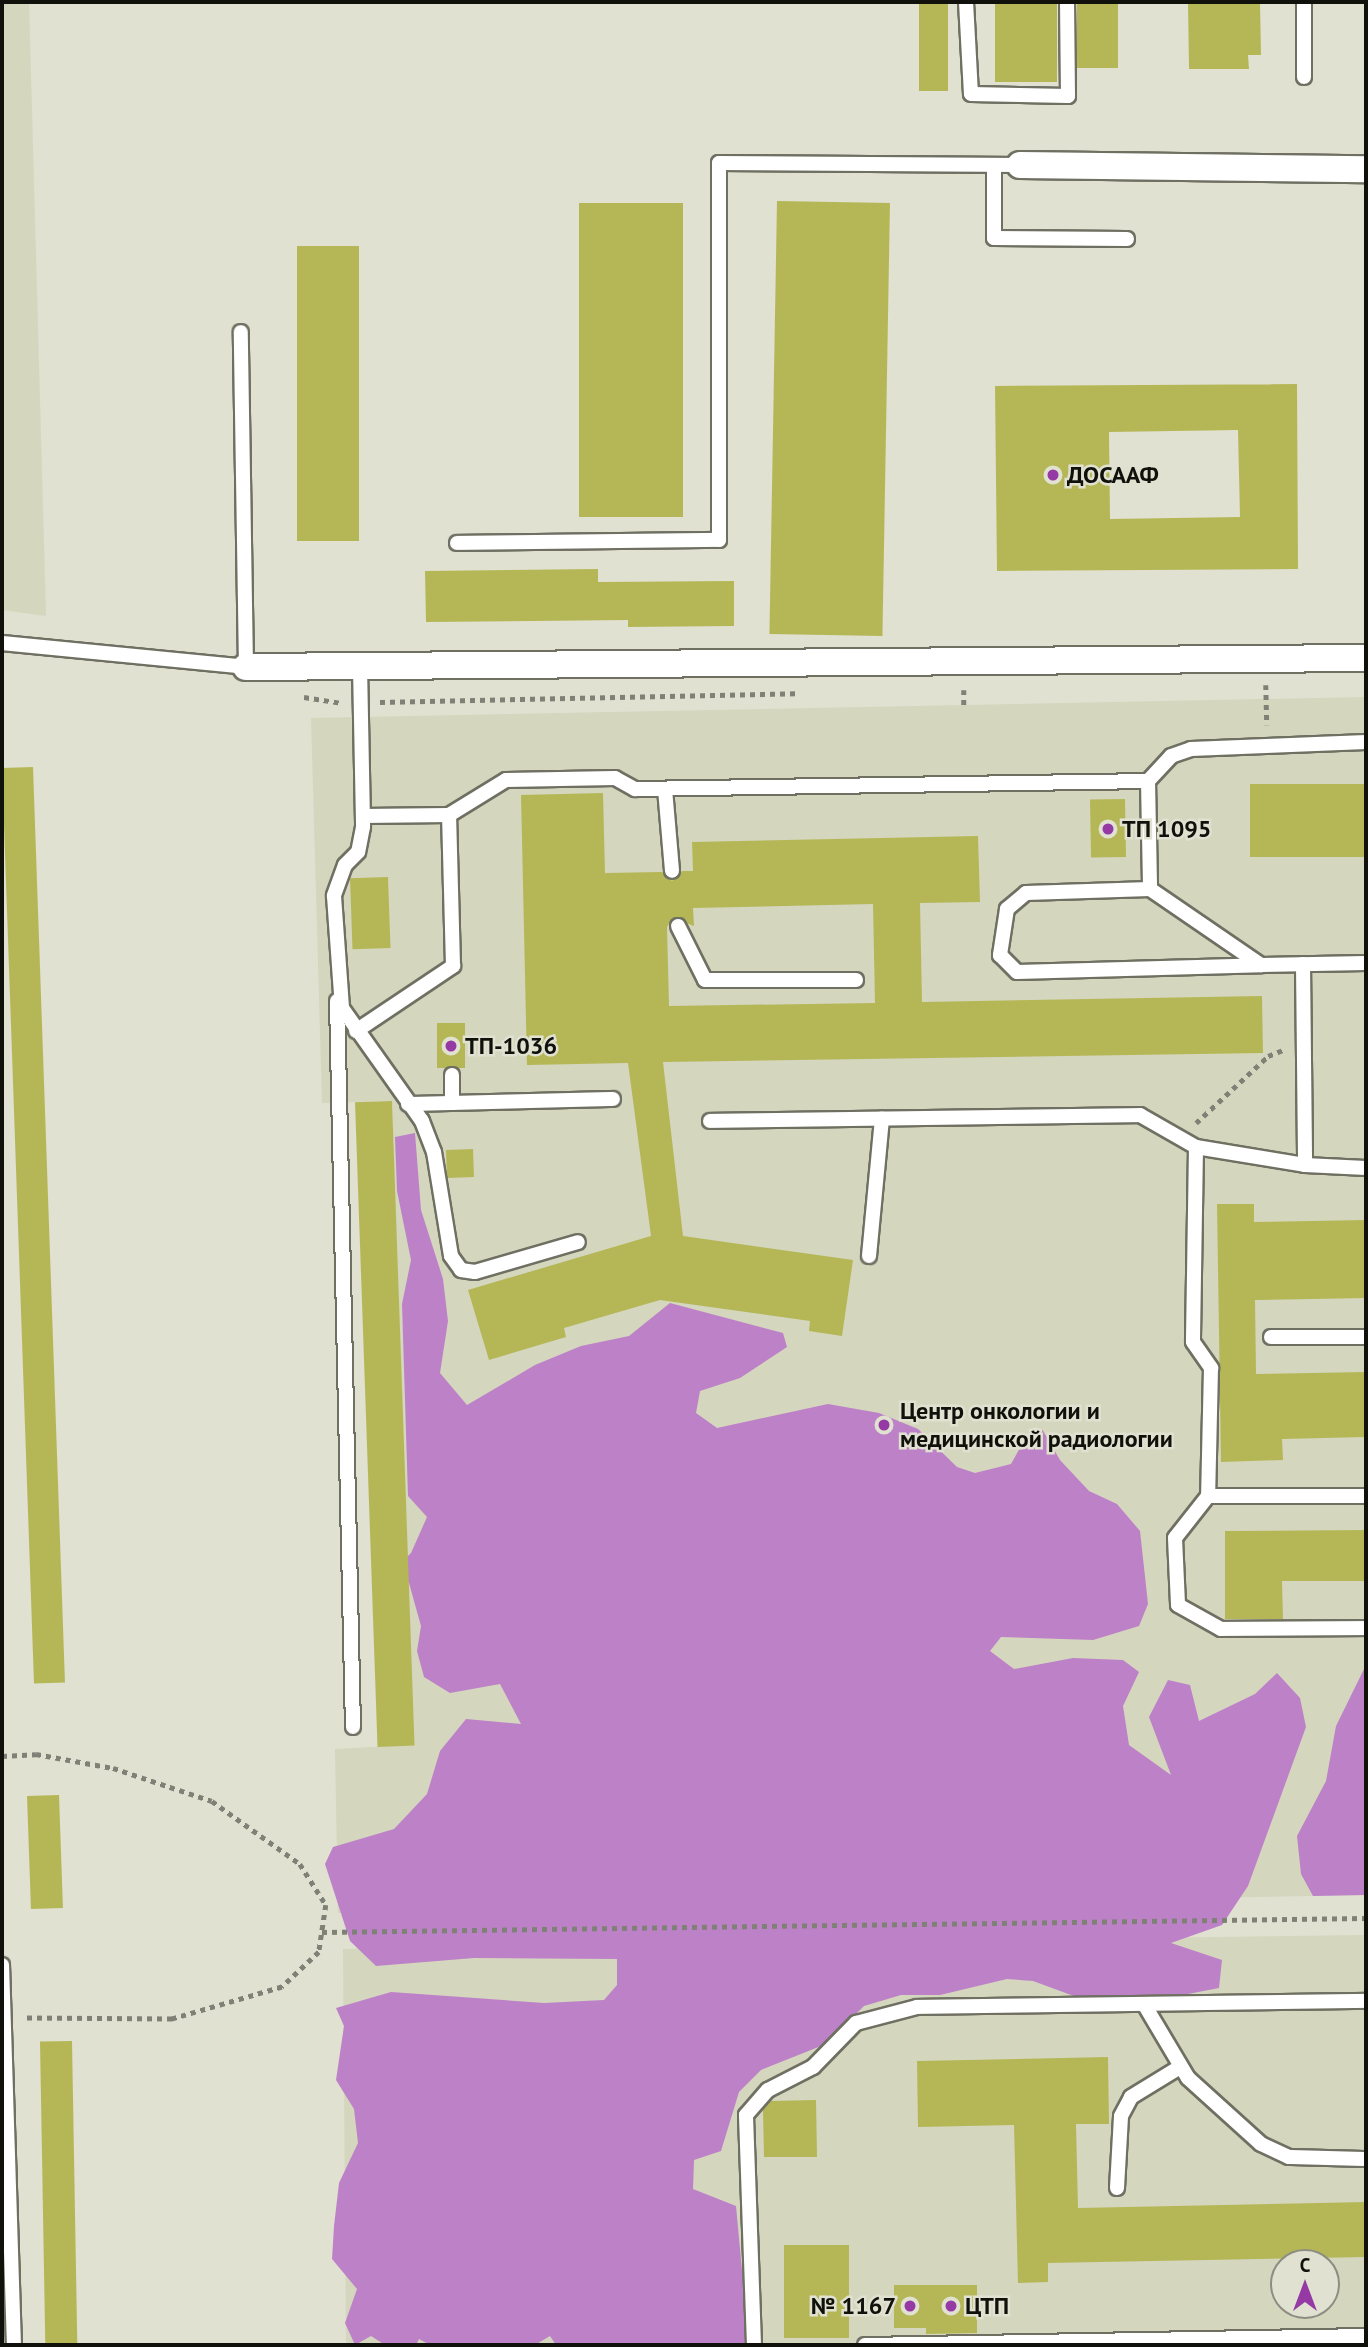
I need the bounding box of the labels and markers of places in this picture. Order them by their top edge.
place label: ДОСААФ [1067,461,1159,489]
marker: ДОСААФ [1045,467,1061,483]
place label: ТП 1095 [1122,815,1211,843]
marker: ТП 1095 [1100,821,1116,837]
place label: ТП-1036 [465,1032,557,1060]
marker: ТП-1036 [443,1038,459,1054]
place label: Центр онкологии и медицинской радиологии [900,1397,1173,1453]
marker: Центр онкологии и медицинской радиологии [874,1415,894,1435]
place label: № 1167 [811,2292,896,2320]
place label: ЦТП [965,2292,1009,2320]
marker: № 1167 [902,2298,918,2314]
marker: ЦТП [943,2298,959,2314]

